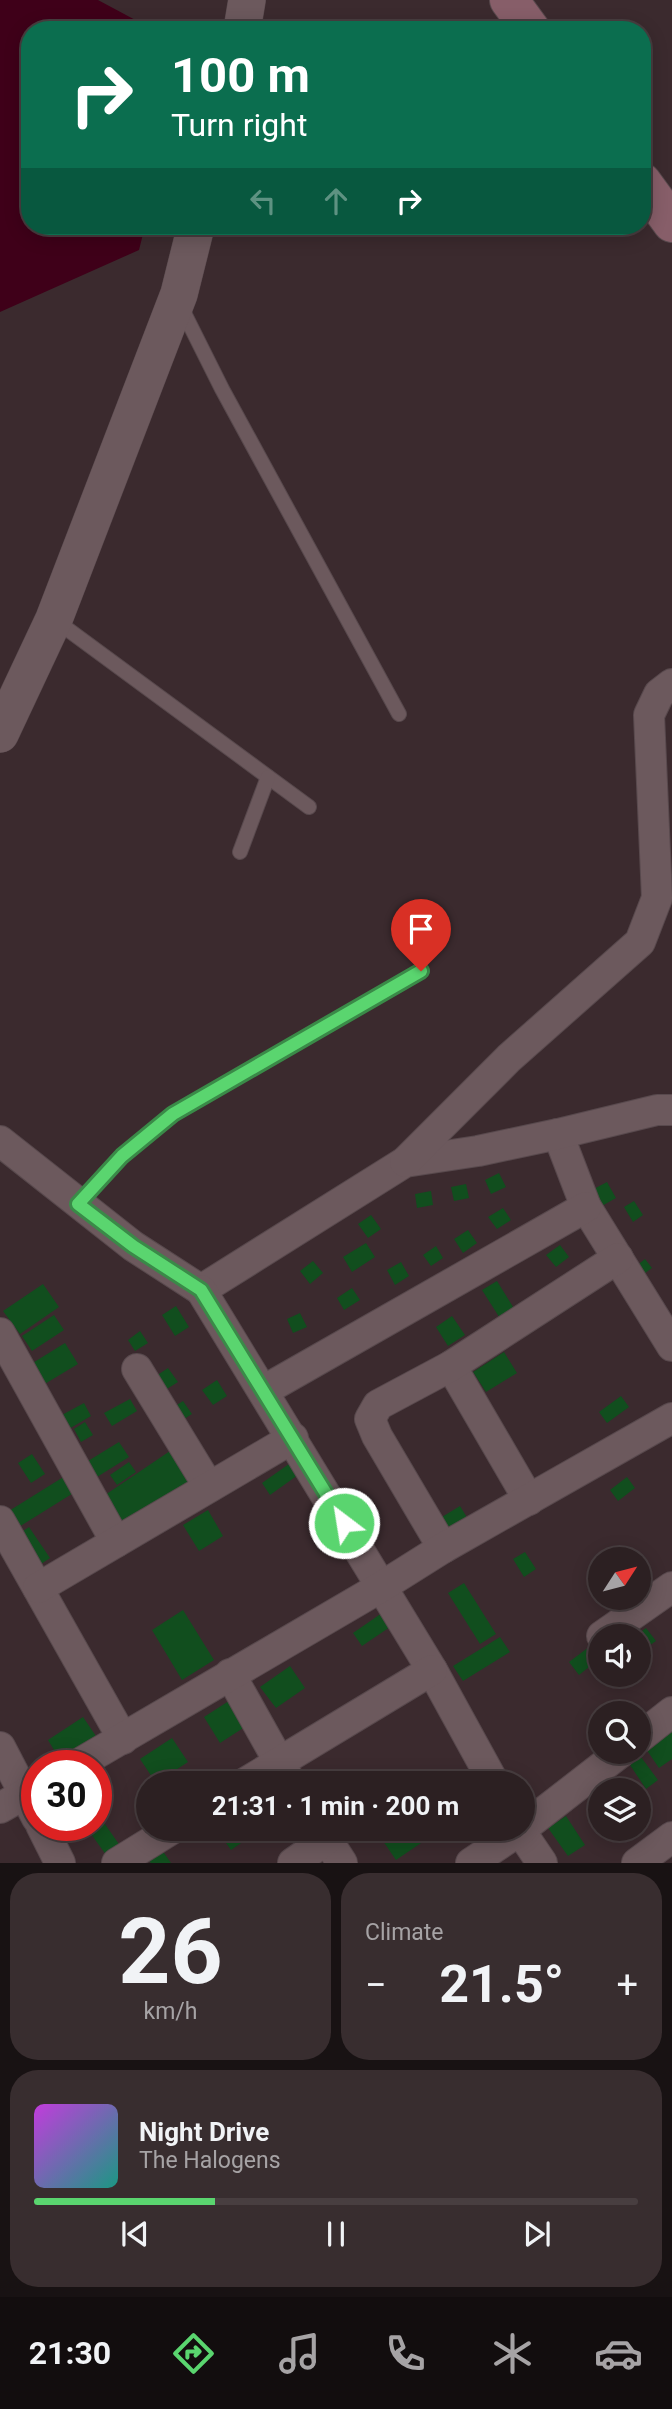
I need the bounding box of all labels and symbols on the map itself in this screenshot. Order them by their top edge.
pin [391,899,451,971]
position arrow [307,1486,381,1560]
north arrow [588,1547,651,1610]
speed limit sign: 30 [21,1750,112,1841]

